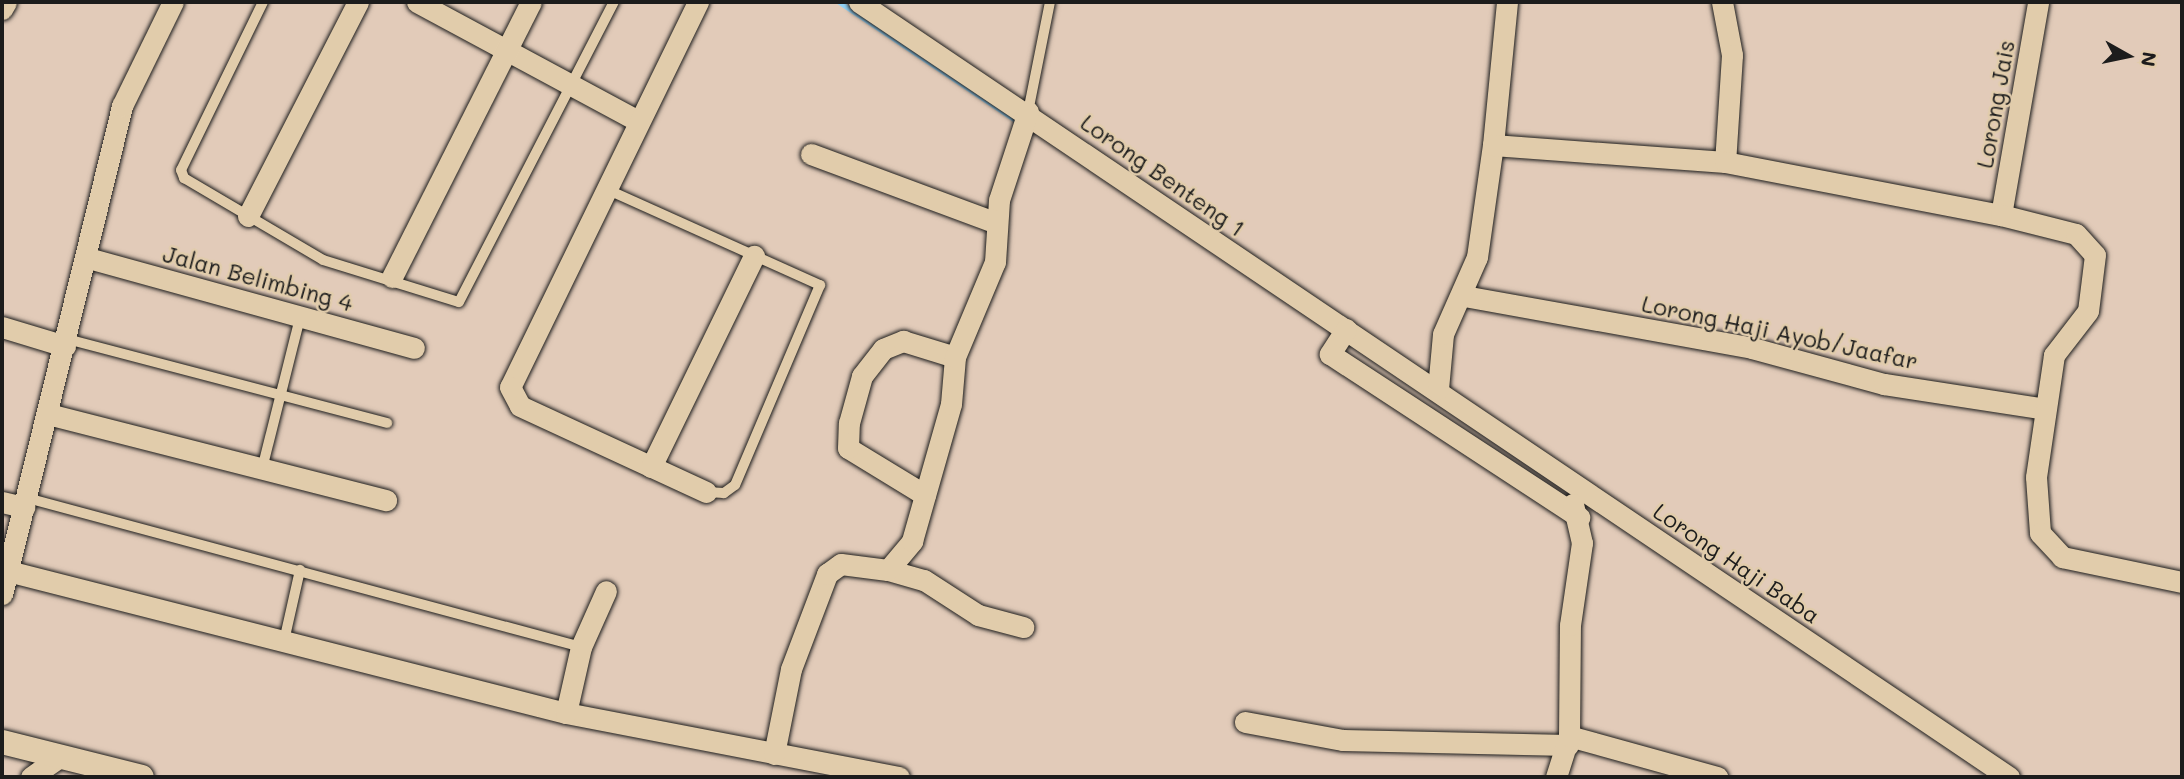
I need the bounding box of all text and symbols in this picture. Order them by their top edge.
north arrow [2093,21,2163,91]
street label: Lorong Jais [1970,38,2020,170]
text: N [2136,50,2163,68]
street label: Lorong Benteng 1 [1076,108,1250,242]
street label: Jalan Belimbing 4 [160,239,356,317]
street label: Lorong Haji Ayob/Jaafar [1639,289,1921,375]
street label: Lorong Haji Baba [1649,497,1825,629]

